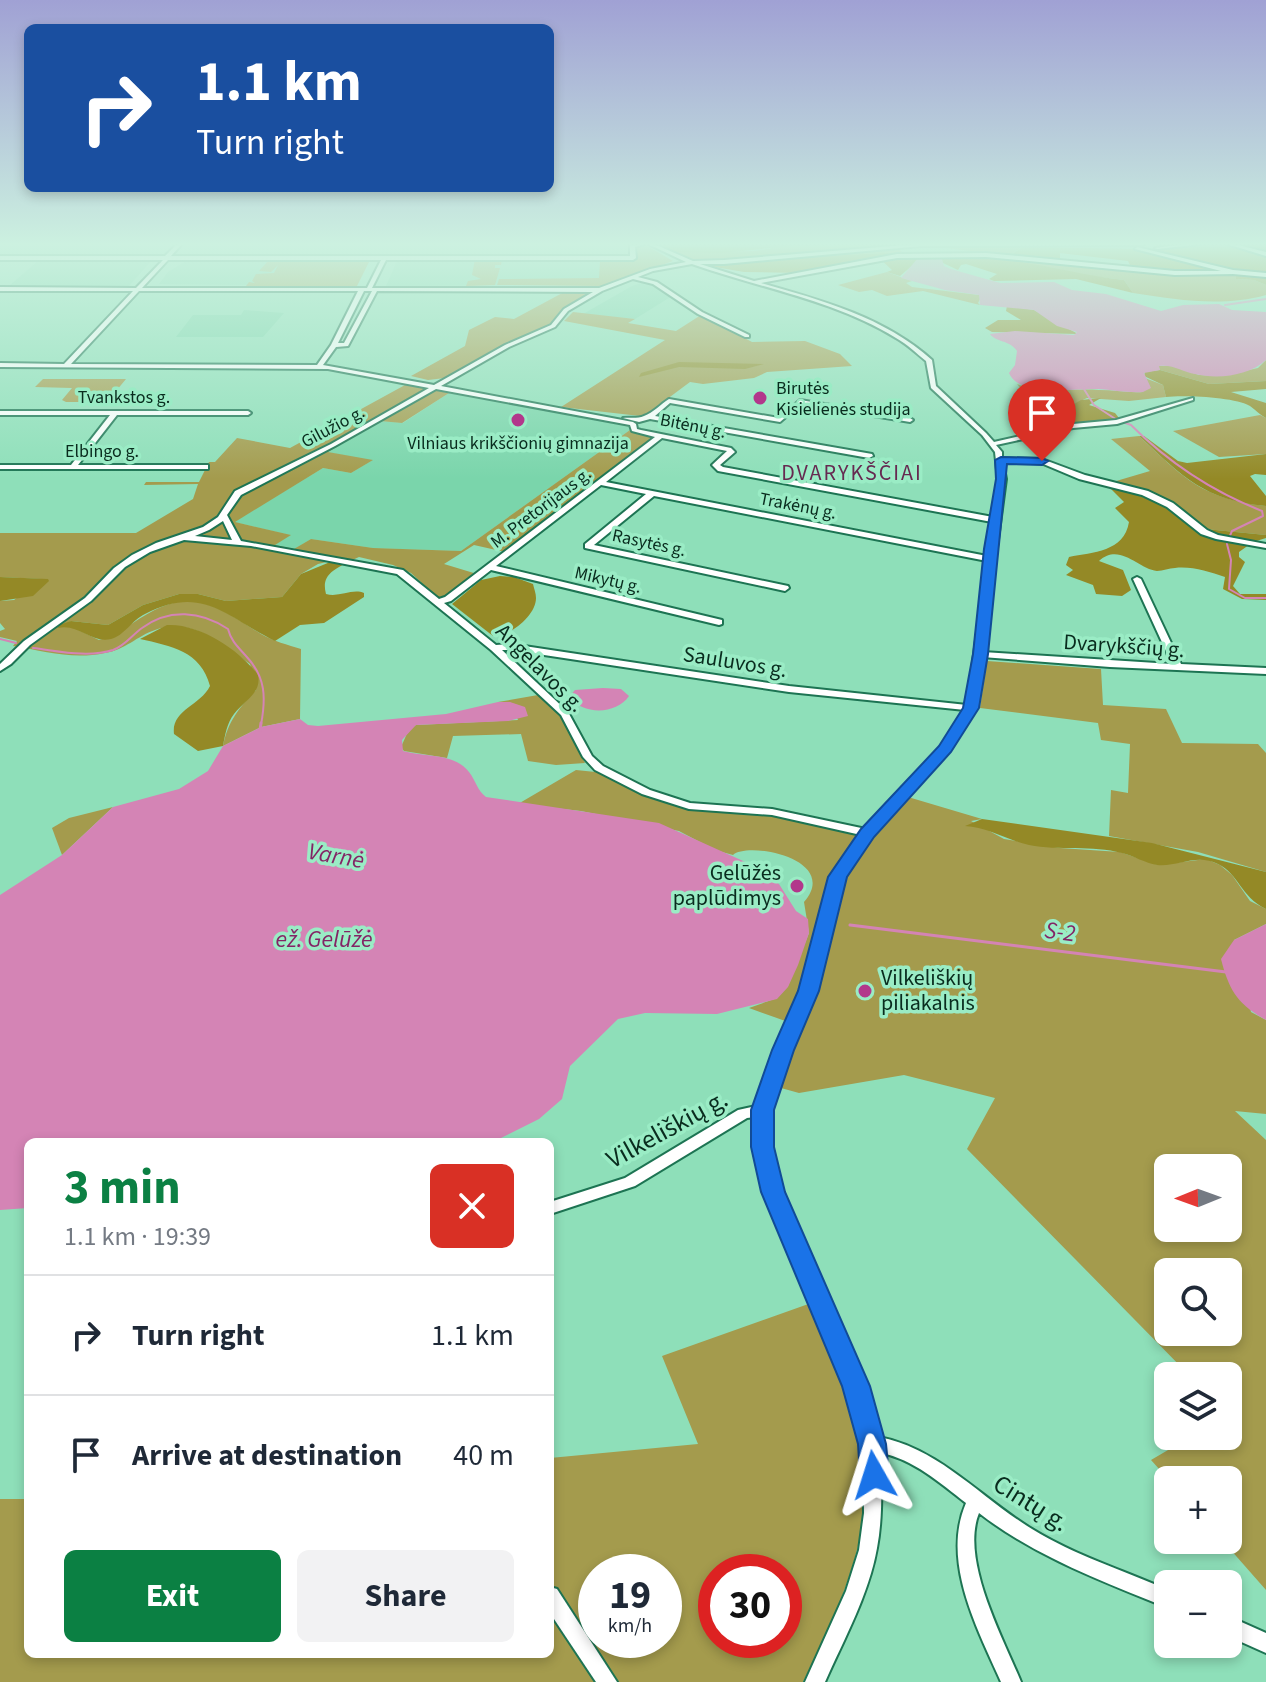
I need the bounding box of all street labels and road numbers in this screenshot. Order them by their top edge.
street label: Tvankstos g. [78,385,170,410]
street label: Gilužio g. [297,400,369,454]
street label: Bitėnų g. [658,407,728,445]
street label: Elbingo g. [65,439,139,464]
street label: M. Pretorijaus g. [485,462,597,554]
street label: Trakėnų g. [757,486,839,526]
street label: Rasytės g. [610,523,688,563]
street label: Mikytų g. [572,560,644,600]
street label: Angelavos g. [488,616,592,720]
street label: Dvarykščių g. [1062,626,1186,666]
street label: Sauluvos g. [681,638,789,686]
street label: Vilkeliškių g. [600,1080,734,1178]
street label: Cintų g. [986,1465,1076,1541]

